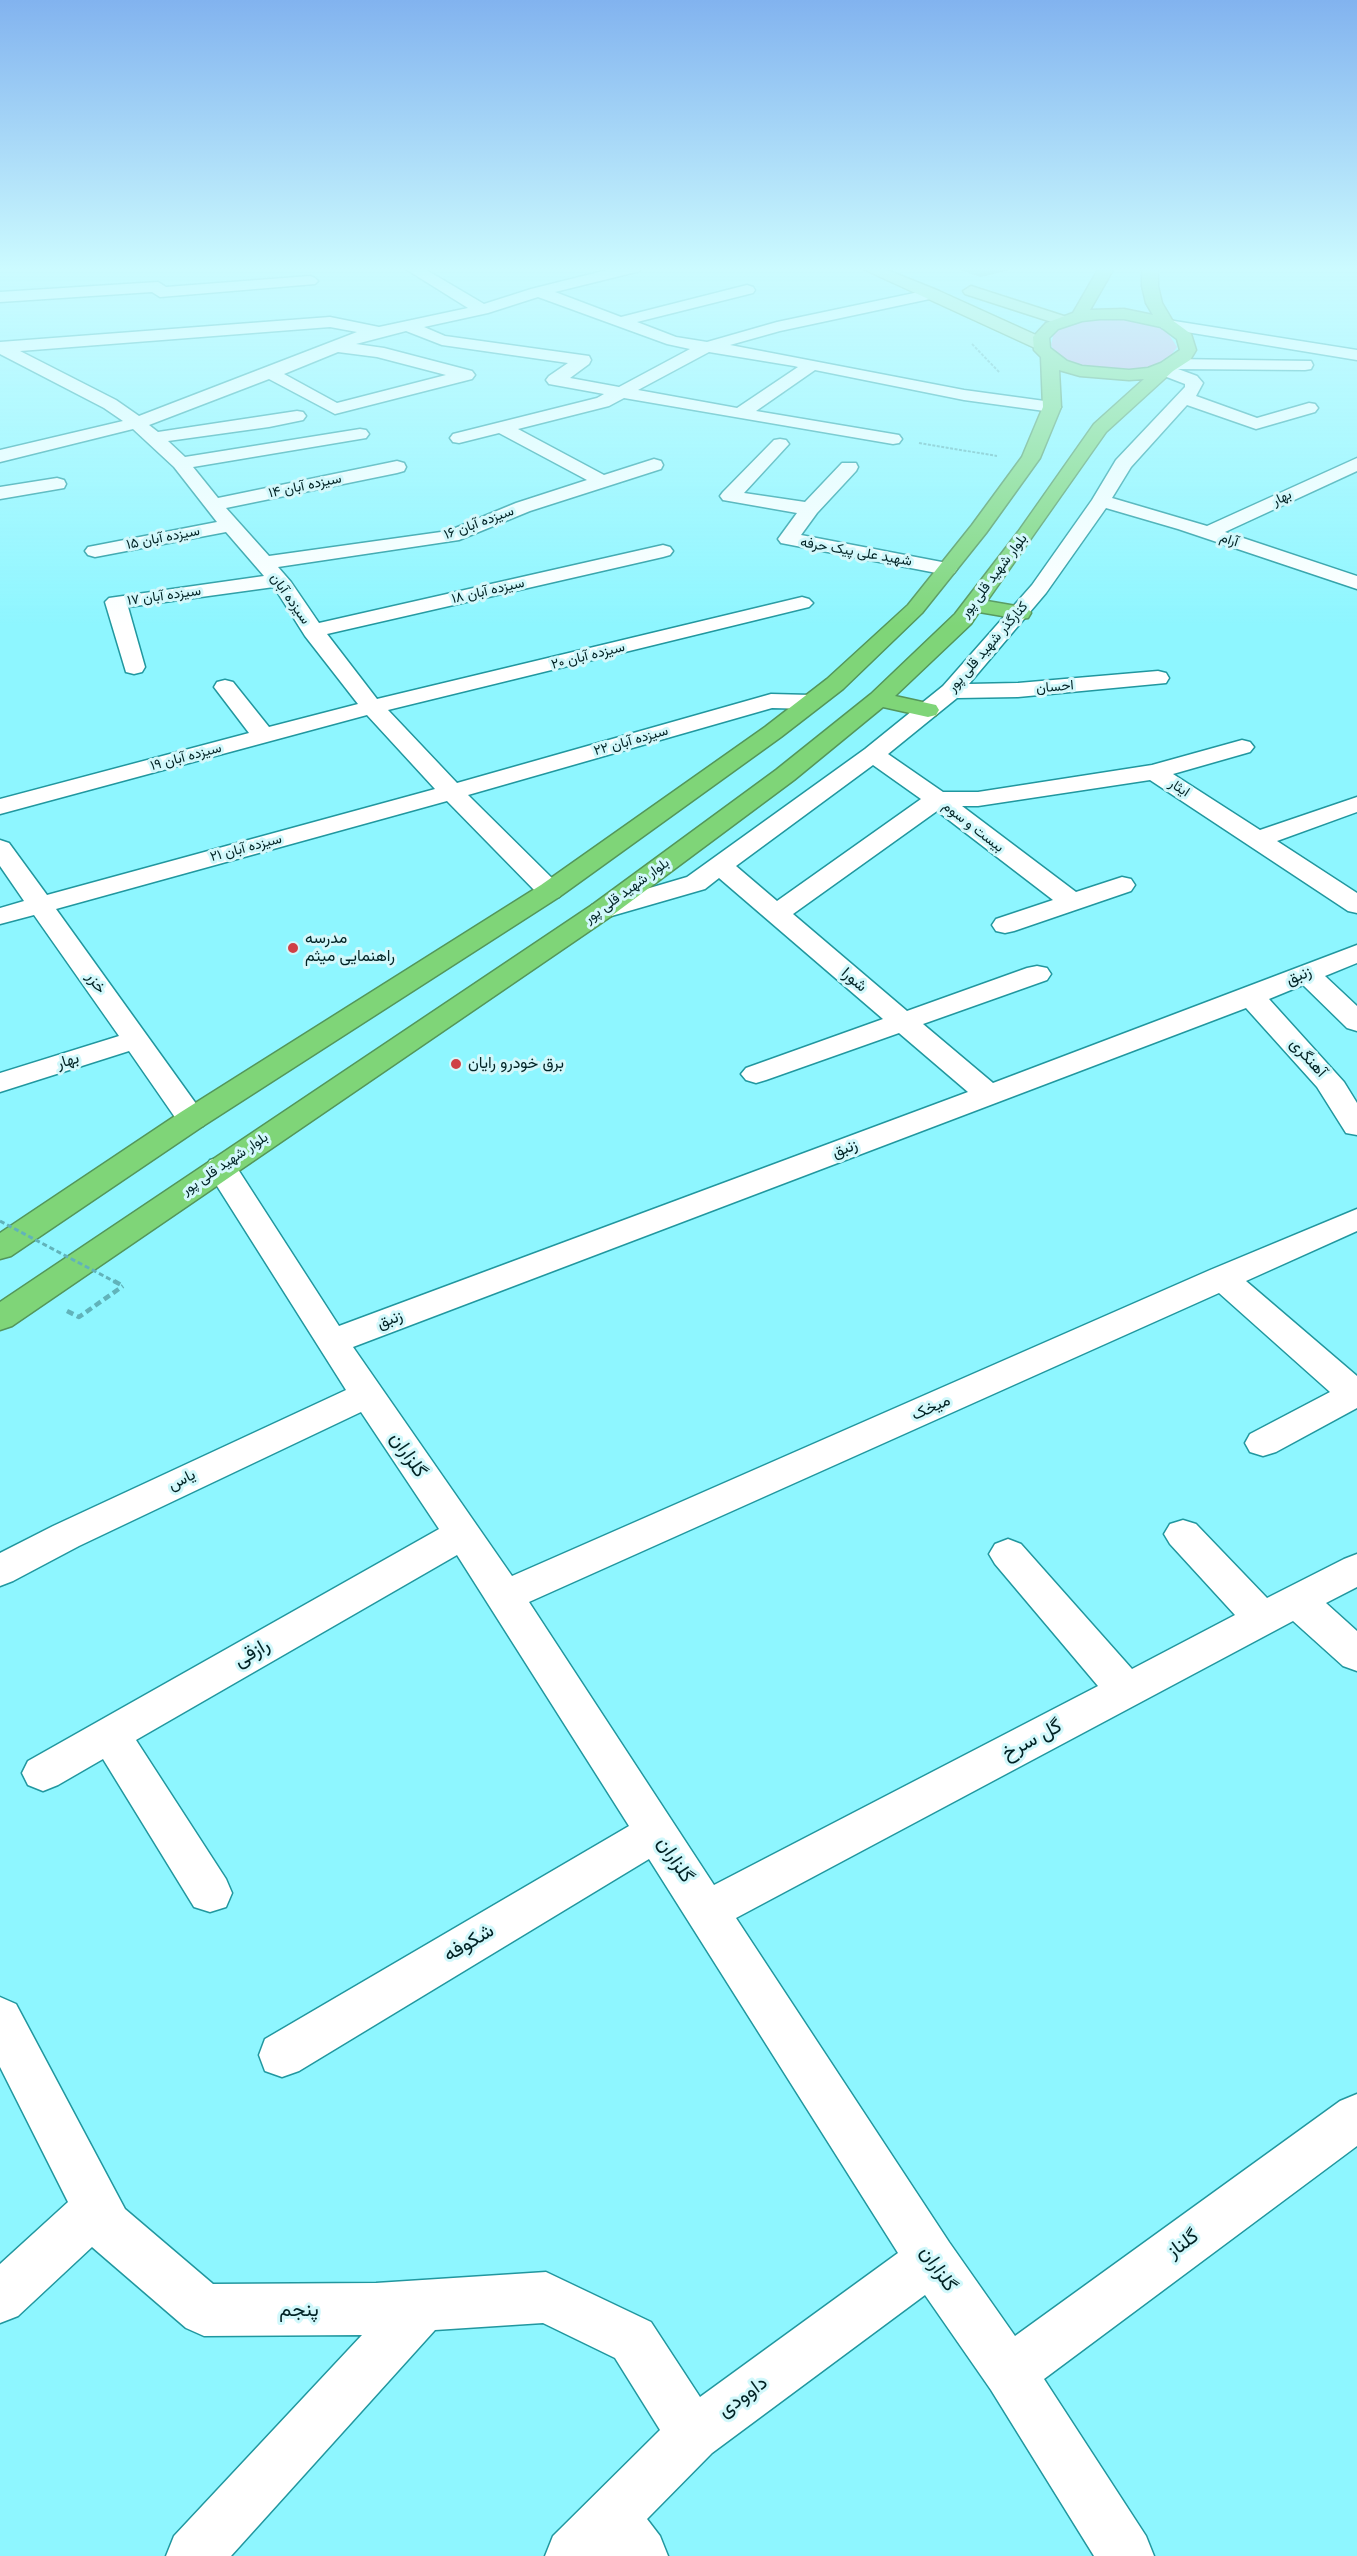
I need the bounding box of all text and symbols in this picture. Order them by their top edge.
street label: سیزده آبان ۱۴ [267,470,343,502]
street label: بهار [1270,486,1294,510]
street label: سیزده آبان ۱۶ [442,503,516,543]
street label: سیزده آبان ۱۵ [125,523,201,553]
street label: آرام [1218,529,1240,551]
street label: بلوار شهید قلی پور [957,531,1031,621]
street label: شهید علی پیک حرفه [799,534,913,570]
street label: سیزده آبان [266,570,314,628]
street label: سیزده آبان ۱۸ [450,574,526,608]
street label: سیزده آبان ۱۷ [126,583,202,609]
street label: کنارگذر شهید قلی پور [944,598,1032,696]
street label: سیزده آبان ۲۰ [549,639,627,673]
street label: احسان [1036,677,1074,697]
street label: سیزده آبان ۲۲ [592,722,670,760]
street label: سیزده آبان ۱۹ [149,739,223,775]
street label: ایثار [1165,775,1193,801]
street label: بیست و سوم [939,798,1007,856]
street label: سیزده آبان ۲۱ [208,830,284,866]
street label: بلوار شهید قلی پور [581,855,673,927]
place label: مدرسه راهنمایی میثم [305,929,395,967]
marker: مدرسه راهنمایی میثم [286,941,300,955]
street label: زنبق [1283,962,1315,990]
street label: شورا [837,964,871,996]
street label: خزر [82,968,110,998]
street label: آهنگری [1286,1035,1330,1081]
street label: بهار [55,1049,81,1073]
place label: برق خودرو رایان [468,1054,564,1074]
marker: برق خودرو رایان [449,1057,463,1071]
street label: بلوار شهید قلی پور [179,1129,271,1199]
street label: زنبق [830,1135,860,1163]
street label: زنبق [375,1306,405,1334]
street label: میخک [909,1391,953,1425]
street label: گلزاران [384,1428,432,1482]
street label: یاس [165,1465,199,1495]
street label: رازقی [230,1633,274,1673]
street label: گل سرخ [998,1714,1066,1766]
street label: گلزاران [651,1833,699,1887]
street label: شکوفه [440,1919,498,1967]
street label: گلناز [1162,2224,1204,2264]
street label: گلزاران [914,2242,962,2296]
street label: پنجم [279,2298,319,2322]
street label: داوودی [713,2371,773,2423]

